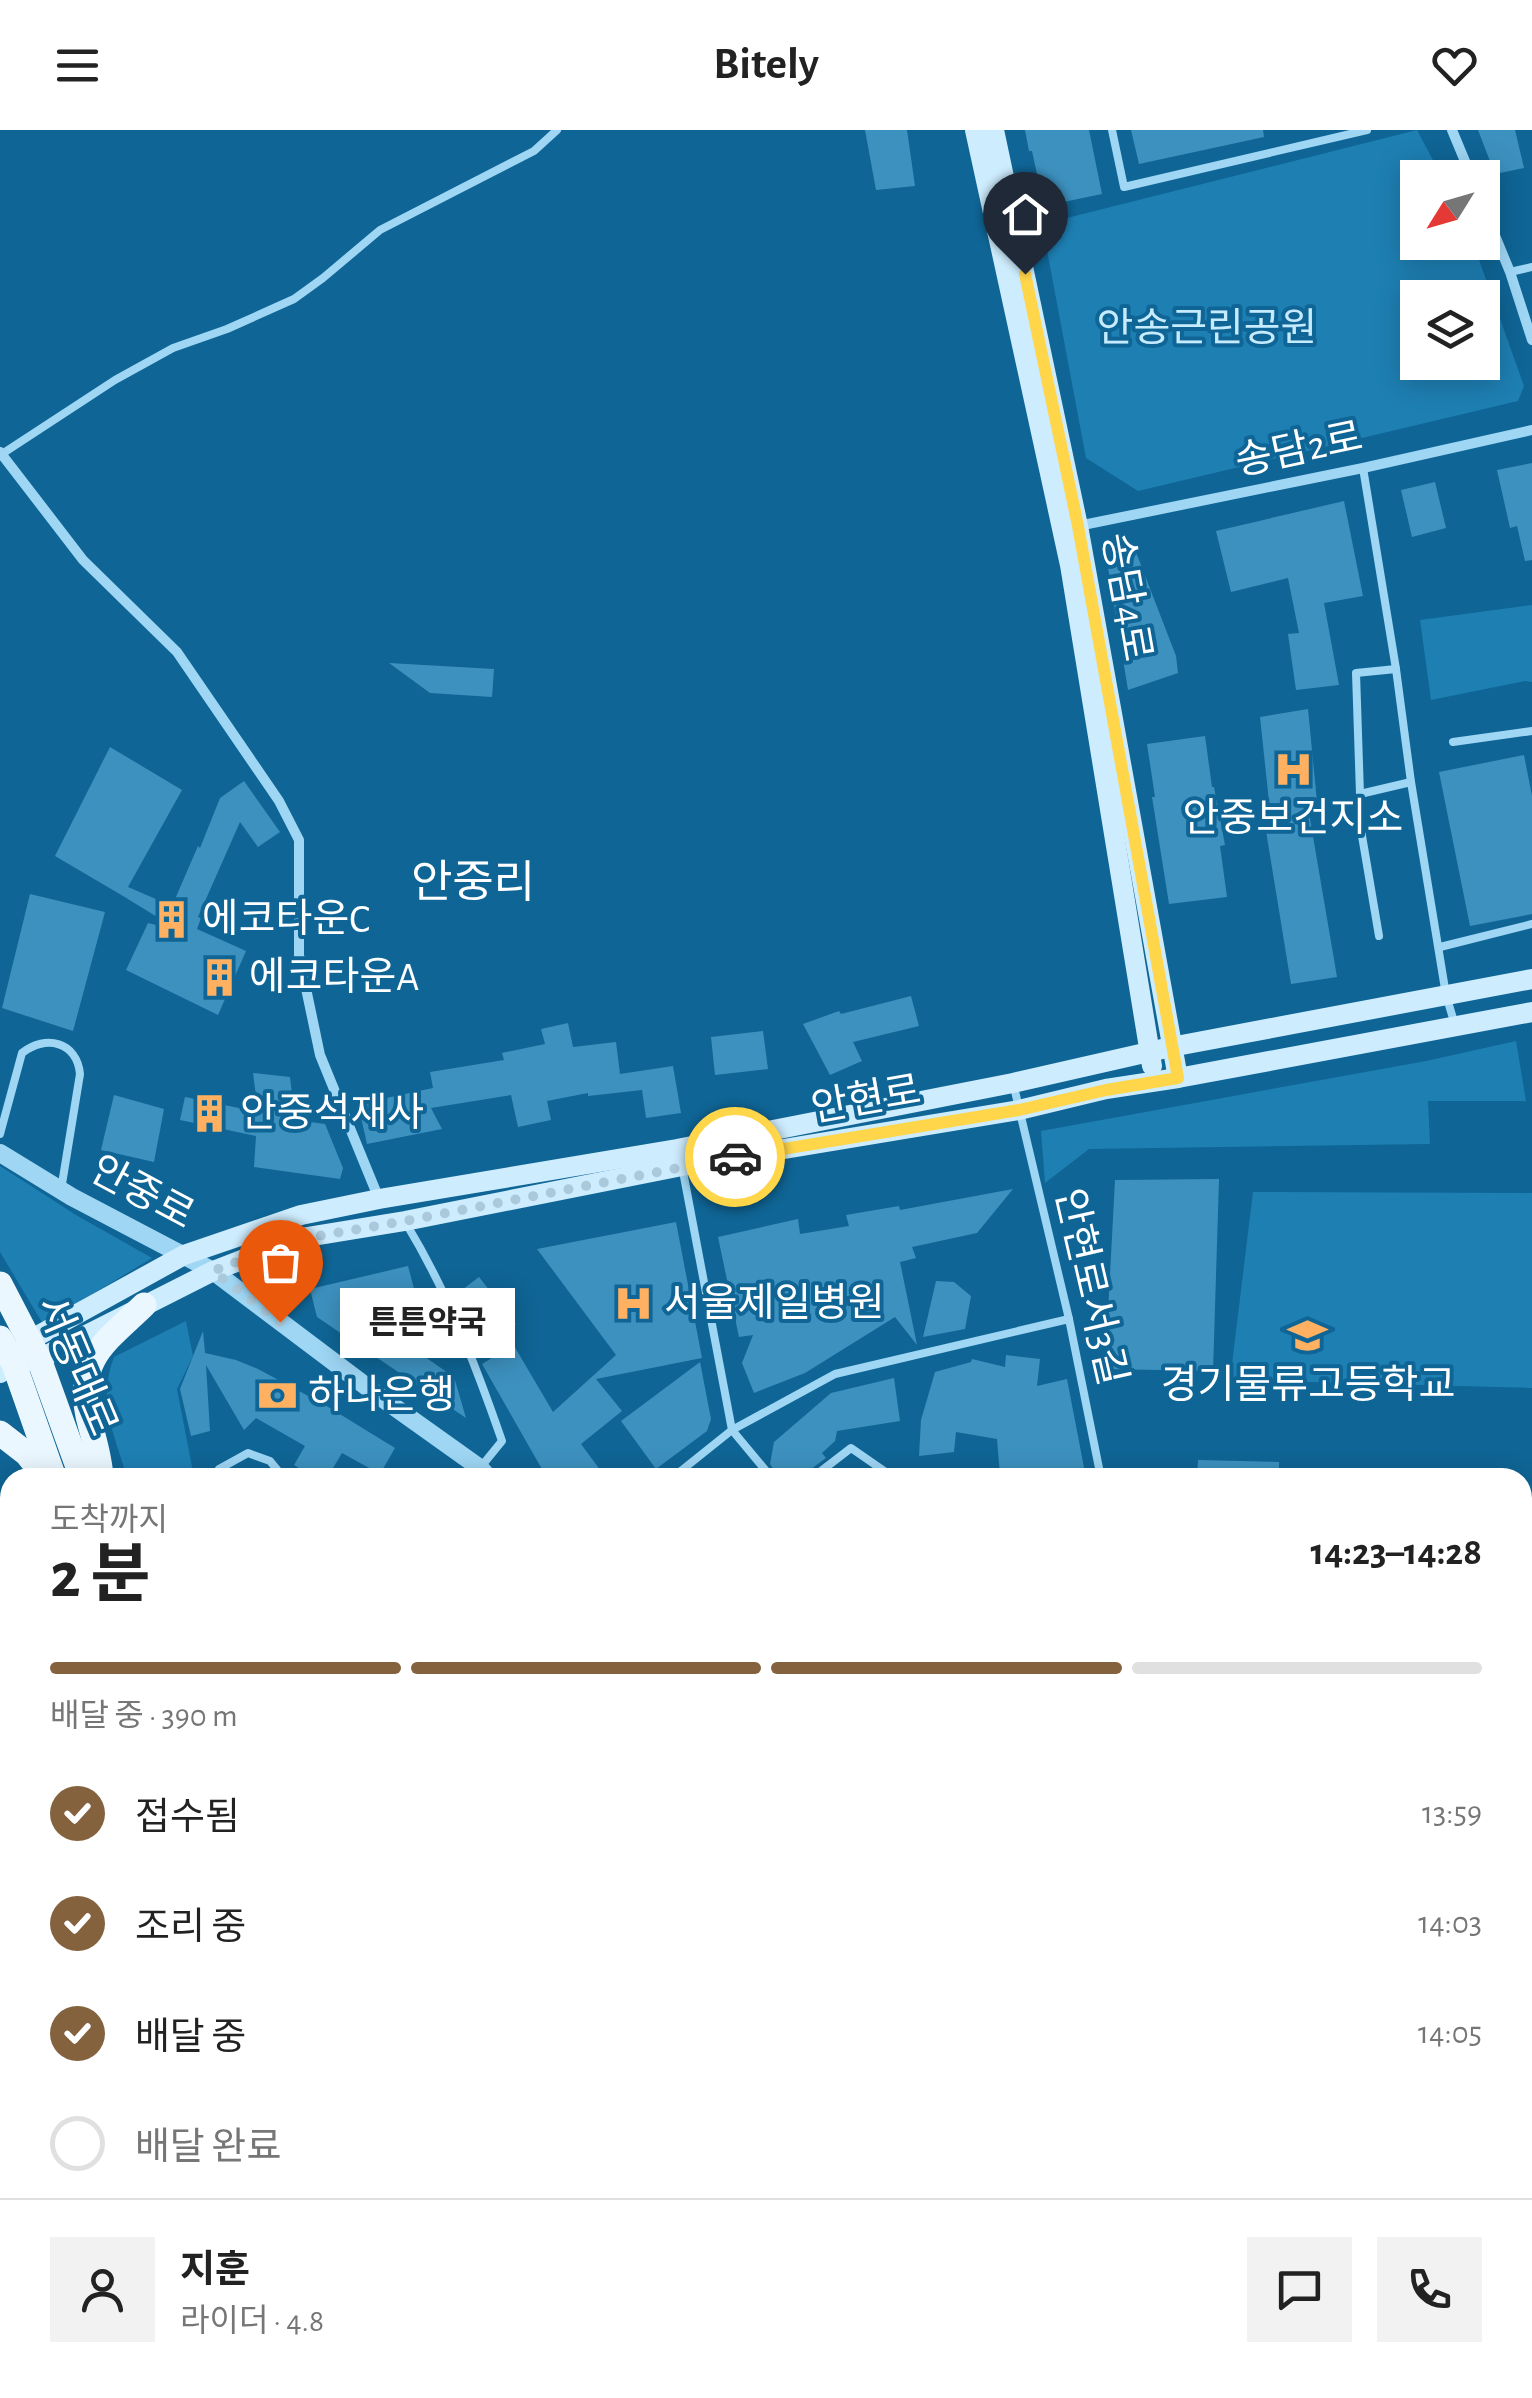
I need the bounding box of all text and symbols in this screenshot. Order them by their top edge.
icon: menu [50,38,105,93]
icon: heart [1427,38,1482,93]
text: Bitely [713,42,819,87]
north arrow [1400,160,1500,260]
map controls [1400,160,1500,380]
pin [983,172,1068,275]
icon: home [998,187,1053,242]
button: layers [1400,280,1500,380]
park label: 안송근린공원 [1097,307,1317,349]
street label: 송담2로 [1232,416,1366,483]
street label: 송담4로 [1095,530,1158,664]
hospital icon: 안중보건지소 [1272,748,1314,790]
place label: 안중보건지소 [1183,797,1403,839]
district label: 안중리 [411,859,535,906]
place label: 에코타운C [202,898,370,940]
building icon: 에코타운C [151,899,193,941]
place label: 에코타운A [249,956,419,998]
building icon: 에코타운A [198,957,240,999]
street label: 안현로 [808,1069,924,1129]
place label: 안중석재사 [240,1092,424,1134]
building icon: 안중석재사 [189,1093,231,1135]
courier [685,1107,785,1207]
icon: car [708,1130,763,1185]
street label: 안중로 [84,1148,201,1237]
street label: 안현로서3길 [1048,1184,1134,1389]
pin [238,1220,323,1323]
icon: bag [253,1235,308,1290]
place label: 서울제일병원 [664,1282,885,1324]
hospital icon: 서울제일병원 [613,1283,655,1325]
callout: 튼튼약국 [340,1287,515,1357]
street label: 서동대로 [29,1290,125,1442]
text: 튼튼약국 [369,1307,486,1339]
school or university icon: 경기물류고등학교 [1287,1315,1329,1357]
place label: 경기물류고등학교 [1161,1364,1455,1406]
place label: 하나은행 [308,1374,455,1416]
bank icon: 하나은행 [257,1375,299,1417]
text: 도착까지 [50,1504,168,1536]
text: 14:23–14:28 [1311,1534,1482,1572]
text: 2 분 [50,1544,150,1609]
text: 배달 중 · 390 m [50,1700,238,1732]
icon: check [50,1786,105,1841]
text: 13:59 [1422,1797,1482,1829]
text: 접수됨 [135,1799,240,1837]
icon: check [50,1896,105,1951]
text: 14:03 [1418,1907,1482,1939]
text: 조리 중 [135,1909,246,1947]
icon: check [50,2006,105,2061]
text: 14:05 [1418,2017,1482,2049]
text: 배달 중 [135,2019,246,2057]
text: 배달 완료 [135,2129,281,2167]
button: person [50,2237,155,2342]
button: chat [1247,2237,1352,2342]
button: phone [1377,2237,1482,2342]
text: 지훈 [180,2252,250,2290]
text: 라이더 · 4.8 [180,2305,324,2337]

